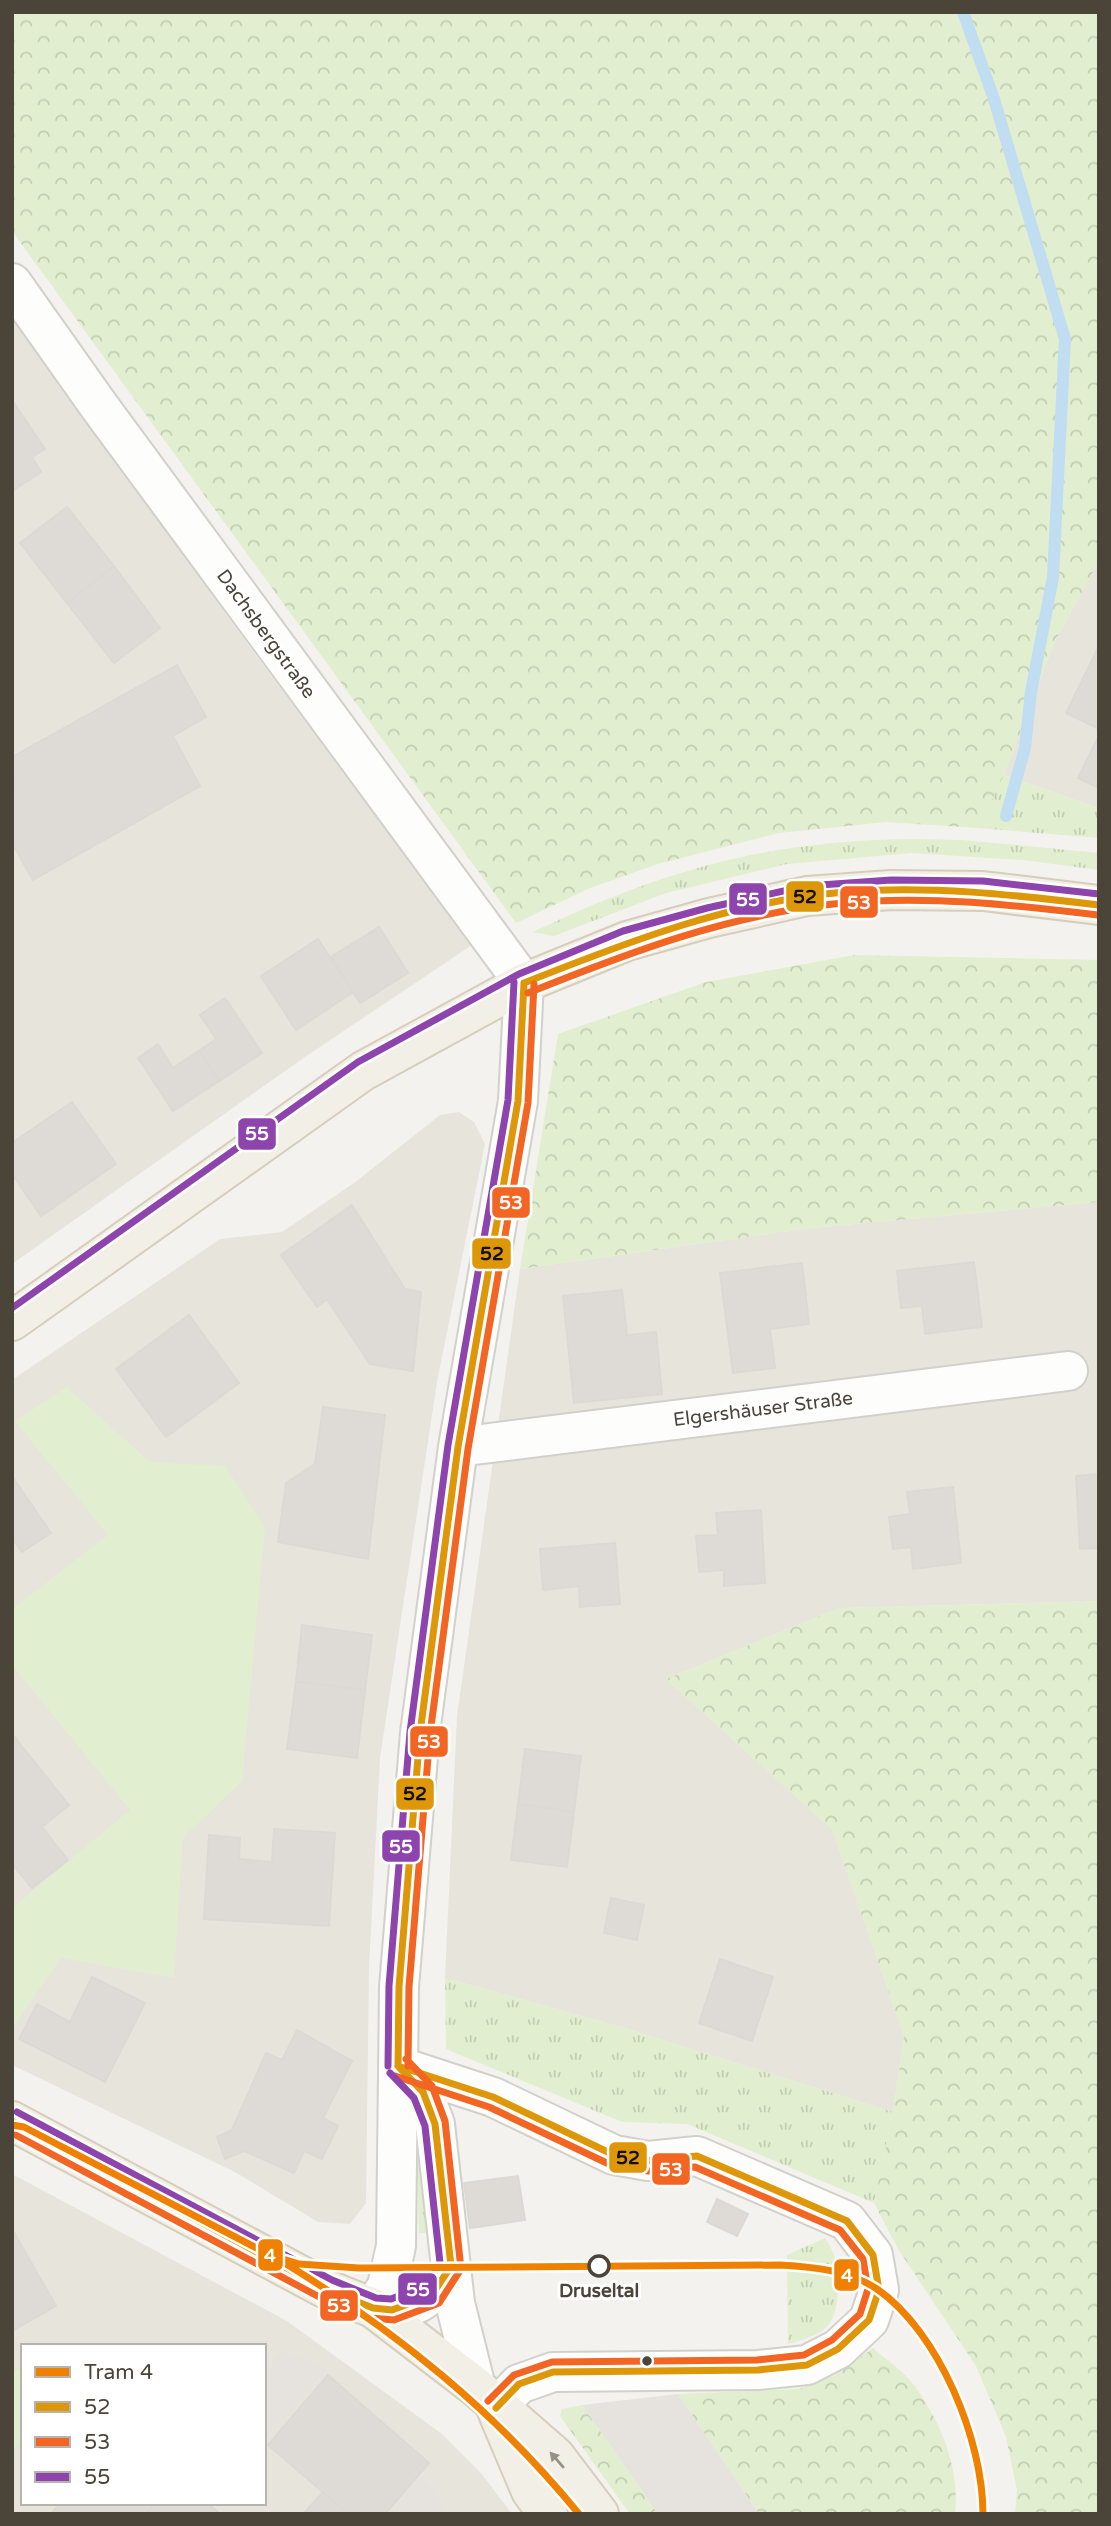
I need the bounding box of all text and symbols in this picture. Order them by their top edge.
street label: Dachsbergstraße [212,565,320,703]
line badge: 52 [785,880,825,913]
line badge: 55 [728,882,768,916]
line badge: 53 [839,885,879,919]
text: 52 [793,886,817,908]
text: 55 [736,889,760,911]
text: 53 [847,892,871,914]
line badge: 55 [237,1117,277,1151]
text: 55 [245,1123,269,1145]
line badge: 53 [491,1186,531,1219]
text: 53 [499,1192,523,1214]
line badge: 52 [471,1237,512,1270]
text: 52 [480,1243,504,1265]
street label: Elgershäuser Straße [672,1387,854,1431]
line badge: 53 [409,1725,449,1758]
text: 53 [417,1731,441,1753]
line badge: 52 [395,1777,435,1811]
text: 52 [403,1783,427,1805]
line badge: 55 [381,1829,421,1863]
text: 55 [389,1836,413,1858]
line badge: 52 [608,2141,648,2174]
text: 52 [616,2147,640,2169]
line badge: 53 [651,2152,691,2186]
text: 53 [659,2159,683,2181]
line badge: 4 [257,2238,284,2272]
text: 4 [264,2245,276,2267]
marker: Druseltal [588,2255,610,2277]
line badge: 4 [833,2258,860,2292]
text: 4 [841,2265,853,2287]
line badge: 55 [397,2272,438,2306]
text: 55 [406,2279,430,2301]
place label: Druseltal [559,2280,639,2302]
line badge: 53 [319,2289,359,2322]
text: 53 [327,2295,351,2317]
legend [21,2344,266,2505]
unlabelled marker [640,2354,654,2368]
text: Tram 4 [84,2360,153,2385]
text: 52 [84,2395,110,2420]
text: 53 [84,2430,110,2455]
one-way arrow [550,2452,566,2469]
text: 55 [84,2465,110,2490]

